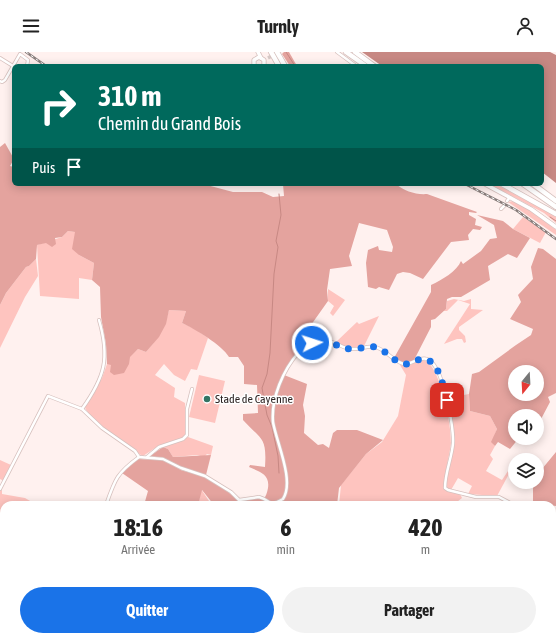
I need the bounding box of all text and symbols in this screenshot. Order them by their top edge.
icon: menu [20,15,42,37]
icon: person [514,15,536,37]
text: Turnly [257,16,299,37]
icon: right [32,80,84,132]
text: 310 m [98,80,161,112]
text: Chemin du Grand Bois [98,113,241,134]
icon: arrive [63,156,85,178]
text: Puis [32,159,55,176]
position arrow [291,322,333,364]
north arrow [508,365,544,401]
map controls [508,365,544,489]
pin [430,383,464,417]
icon: arrive [436,389,458,411]
place label: Stade de Cayenne [215,392,293,406]
marker: Stade de Cayenne [202,394,212,404]
button: sound [508,409,544,445]
button: layers [508,453,544,489]
text: 18:16 [114,514,163,541]
text: 6 [280,514,291,541]
text: 420 [409,514,442,541]
text: Arrivée [121,542,155,557]
text: min [276,542,295,557]
text: m [421,542,430,557]
button: Quitter [20,587,274,633]
button: Partager [282,587,536,633]

